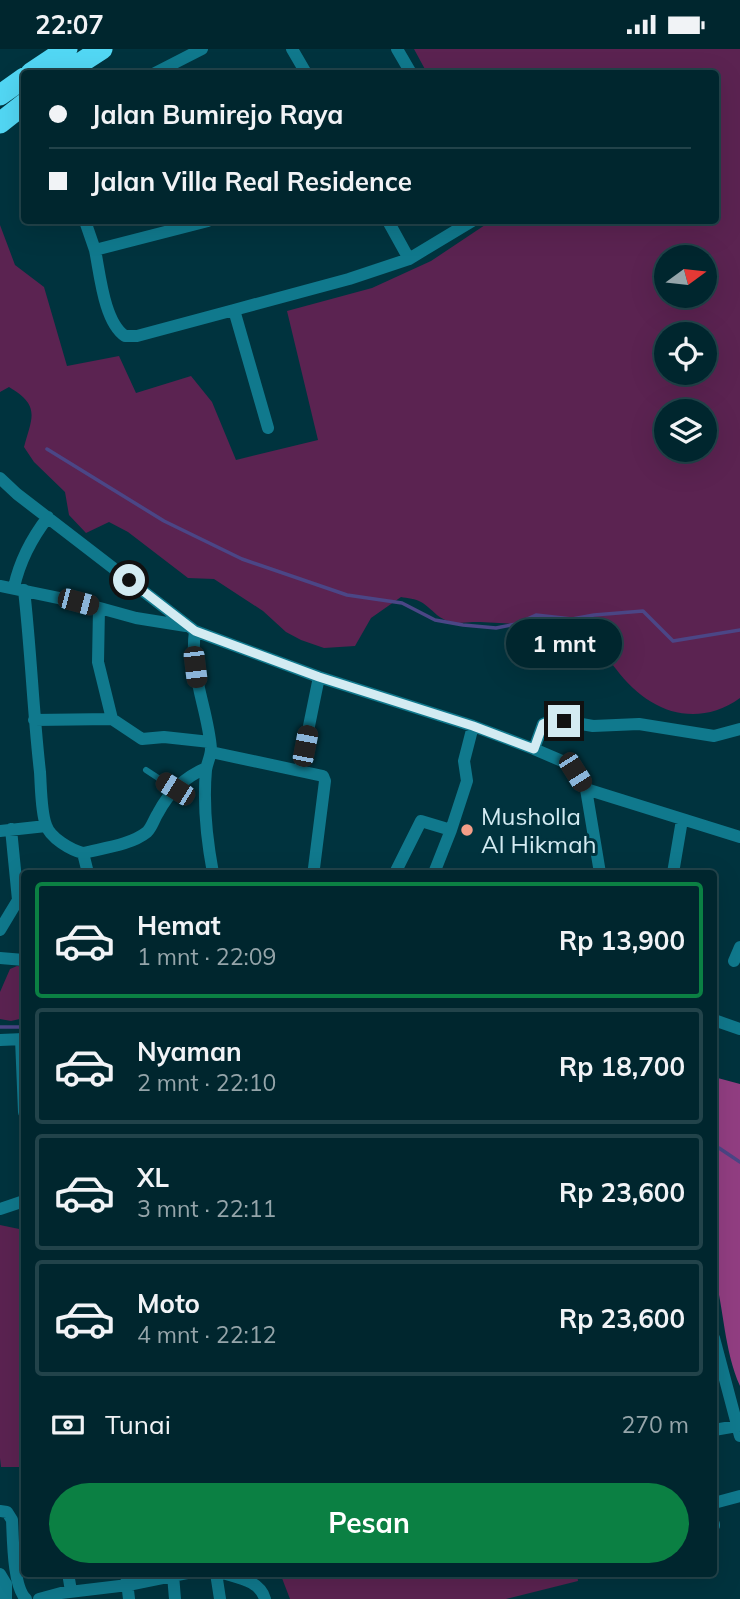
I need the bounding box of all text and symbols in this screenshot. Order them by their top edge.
text: 22:07 [35,8,104,41]
text: Jalan Bumirejo Raya [91,98,344,131]
text: Jalan Villa Real Residence [91,165,412,198]
north arrow [654,245,718,308]
map controls [654,245,717,462]
button: locate [654,322,717,385]
button: layers [654,399,717,462]
route start [113,564,145,596]
car [55,586,102,618]
callout: 1 mnt [506,619,622,669]
text: 1 mnt [532,629,596,658]
car [183,645,208,689]
route end [548,705,580,737]
car [291,723,320,769]
car [555,749,596,795]
car [152,769,199,809]
place label: Musholla Al Hikmah [481,801,597,859]
marker: Musholla Al Hikmah [459,822,475,838]
icon: car [53,909,116,972]
text: Hemat [137,909,221,942]
text: Rp 13,900 [559,924,685,957]
text: 1 mnt · 22:09 [137,942,276,971]
icon: car [53,1035,116,1098]
text: Nyaman [137,1035,242,1068]
text: Rp 18,700 [559,1050,685,1083]
text: 2 mnt · 22:10 [137,1068,276,1097]
icon: car [53,1161,116,1224]
text: XL [137,1161,169,1194]
text: Rp 23,600 [559,1176,685,1209]
text: 3 mnt · 22:11 [137,1194,276,1223]
icon: car [53,1287,116,1350]
text: Moto [137,1287,200,1320]
text: Rp 23,600 [559,1302,685,1335]
text: 4 mnt · 22:12 [137,1320,276,1349]
icon: cash [49,1406,87,1444]
text: Tunai [105,1408,171,1441]
text: 270 m [621,1410,689,1439]
button: Pesan [49,1483,689,1563]

